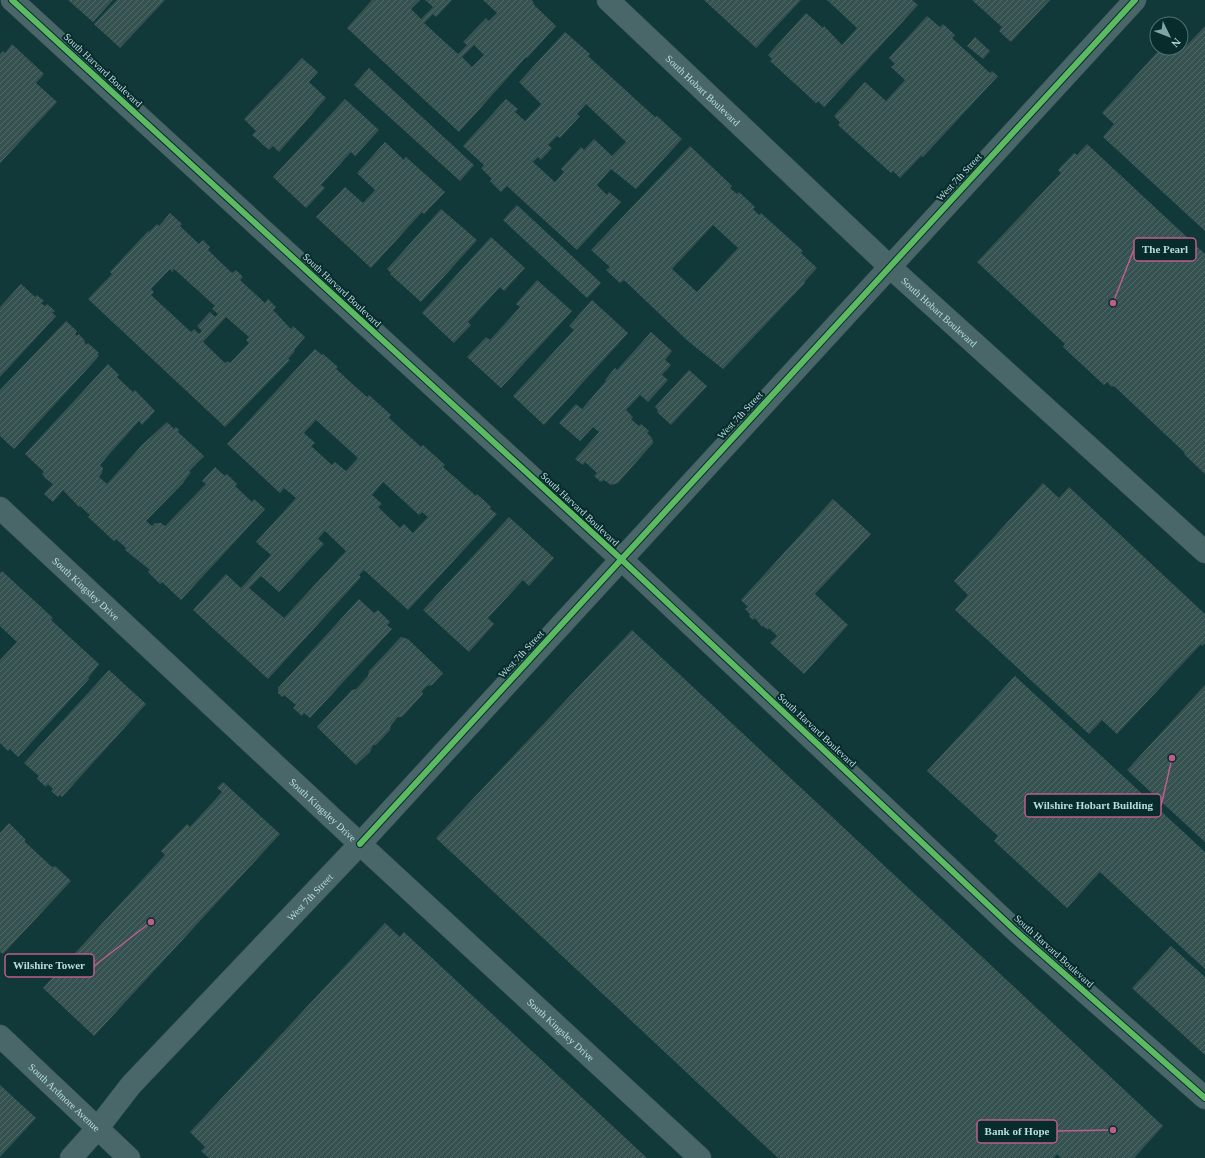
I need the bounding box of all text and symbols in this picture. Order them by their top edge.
north arrow [1149,16,1189,56]
street label: South Harvard Boulevard [62,31,144,109]
text: N [1169,36,1183,50]
street label: South Hobart Boulevard [664,52,742,128]
street label: West 7th Street [934,151,984,203]
callout: The Pearl [1134,238,1196,261]
text: The Pearl [1142,243,1188,255]
street label: South Harvard Boulevard [301,251,383,329]
street label: South Hobart Boulevard [899,275,979,349]
street label: West 7th Street [715,389,765,441]
street label: South Harvard Boulevard [539,470,621,548]
street label: South Kingsley Drive [51,555,122,623]
street label: West 7th Street [496,628,546,680]
street label: South Harvard Boulevard [776,691,858,769]
street label: South Kingsley Drive [287,776,359,844]
callout: Wilshire Hobart Building [1025,794,1161,817]
text: Wilshire Hobart Building [1033,799,1154,811]
street label: West 7th Street [285,871,335,923]
street label: South Harvard Boulevard [1012,913,1096,989]
callout: Wilshire Tower [5,954,94,977]
text: Wilshire Tower [13,959,85,971]
street label: South Kingsley Drive [525,996,597,1064]
street label: South Ardmore Avenue [27,1061,103,1134]
callout: Bank of Hope [977,1120,1057,1143]
text: Bank of Hope [985,1125,1050,1137]

